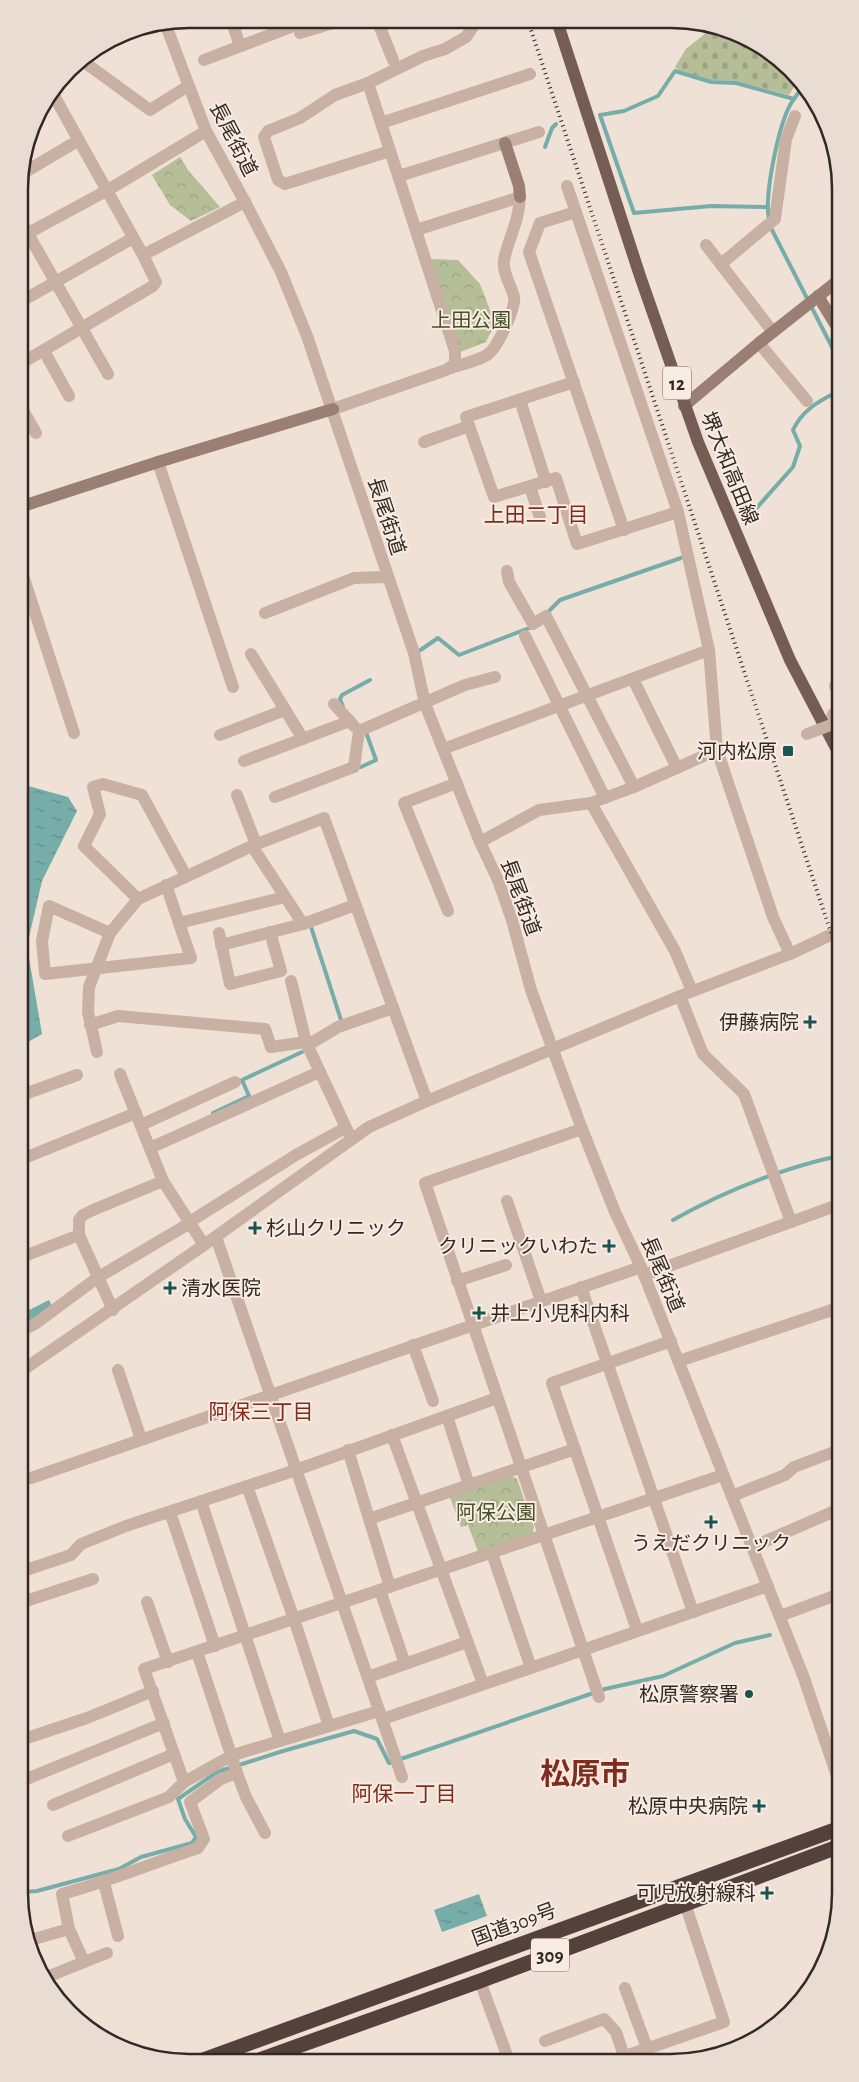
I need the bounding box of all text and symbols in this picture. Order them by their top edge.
street label: 長尾街道 [206,99,261,180]
park label: 上田公園 [431,310,511,331]
road number: 12 [663,366,691,399]
street label: 堺大和高田線 [697,408,763,528]
street label: 長尾街道 [364,475,409,557]
district label: 上田二丁目 [484,504,589,526]
place label: 河内松原 [697,741,777,762]
marker: 河内松原 [781,744,795,758]
street label: 長尾街道 [497,856,544,938]
place label: 伊藤病院 [719,1011,799,1033]
marker: 伊藤病院 [803,1015,817,1029]
place label: 杉山クリニック [266,1218,406,1239]
marker: 杉山クリニック [248,1221,262,1235]
street label: 長尾街道 [637,1233,688,1315]
place label: クリニックいわた [438,1236,598,1257]
marker: クリニックいわた [602,1239,616,1253]
place label: 清水医院 [181,1278,261,1299]
marker: 清水医院 [163,1281,177,1295]
place label: 井上小児科内科 [490,1303,630,1324]
marker: 井上小児科内科 [472,1306,486,1320]
district label: 阿保三丁目 [209,1401,314,1423]
park label: 阿保公園 [456,1502,536,1523]
marker: うえだクリニック [704,1515,718,1529]
place label: うえだクリニック [631,1533,791,1554]
place label: 松原警察署 [639,1684,739,1705]
marker: 松原警察署 [743,1688,755,1700]
district label: 松原市 [540,1758,630,1790]
district label: 阿保一丁目 [352,1783,457,1805]
place label: 松原中央病院 [628,1795,748,1817]
marker: 松原中央病院 [752,1799,766,1813]
place label: 可児放射線科 [636,1882,756,1904]
marker: 可児放射線科 [760,1886,774,1900]
street label: 国道309号 [469,1900,559,1949]
road number: 309 [531,1938,569,1972]

